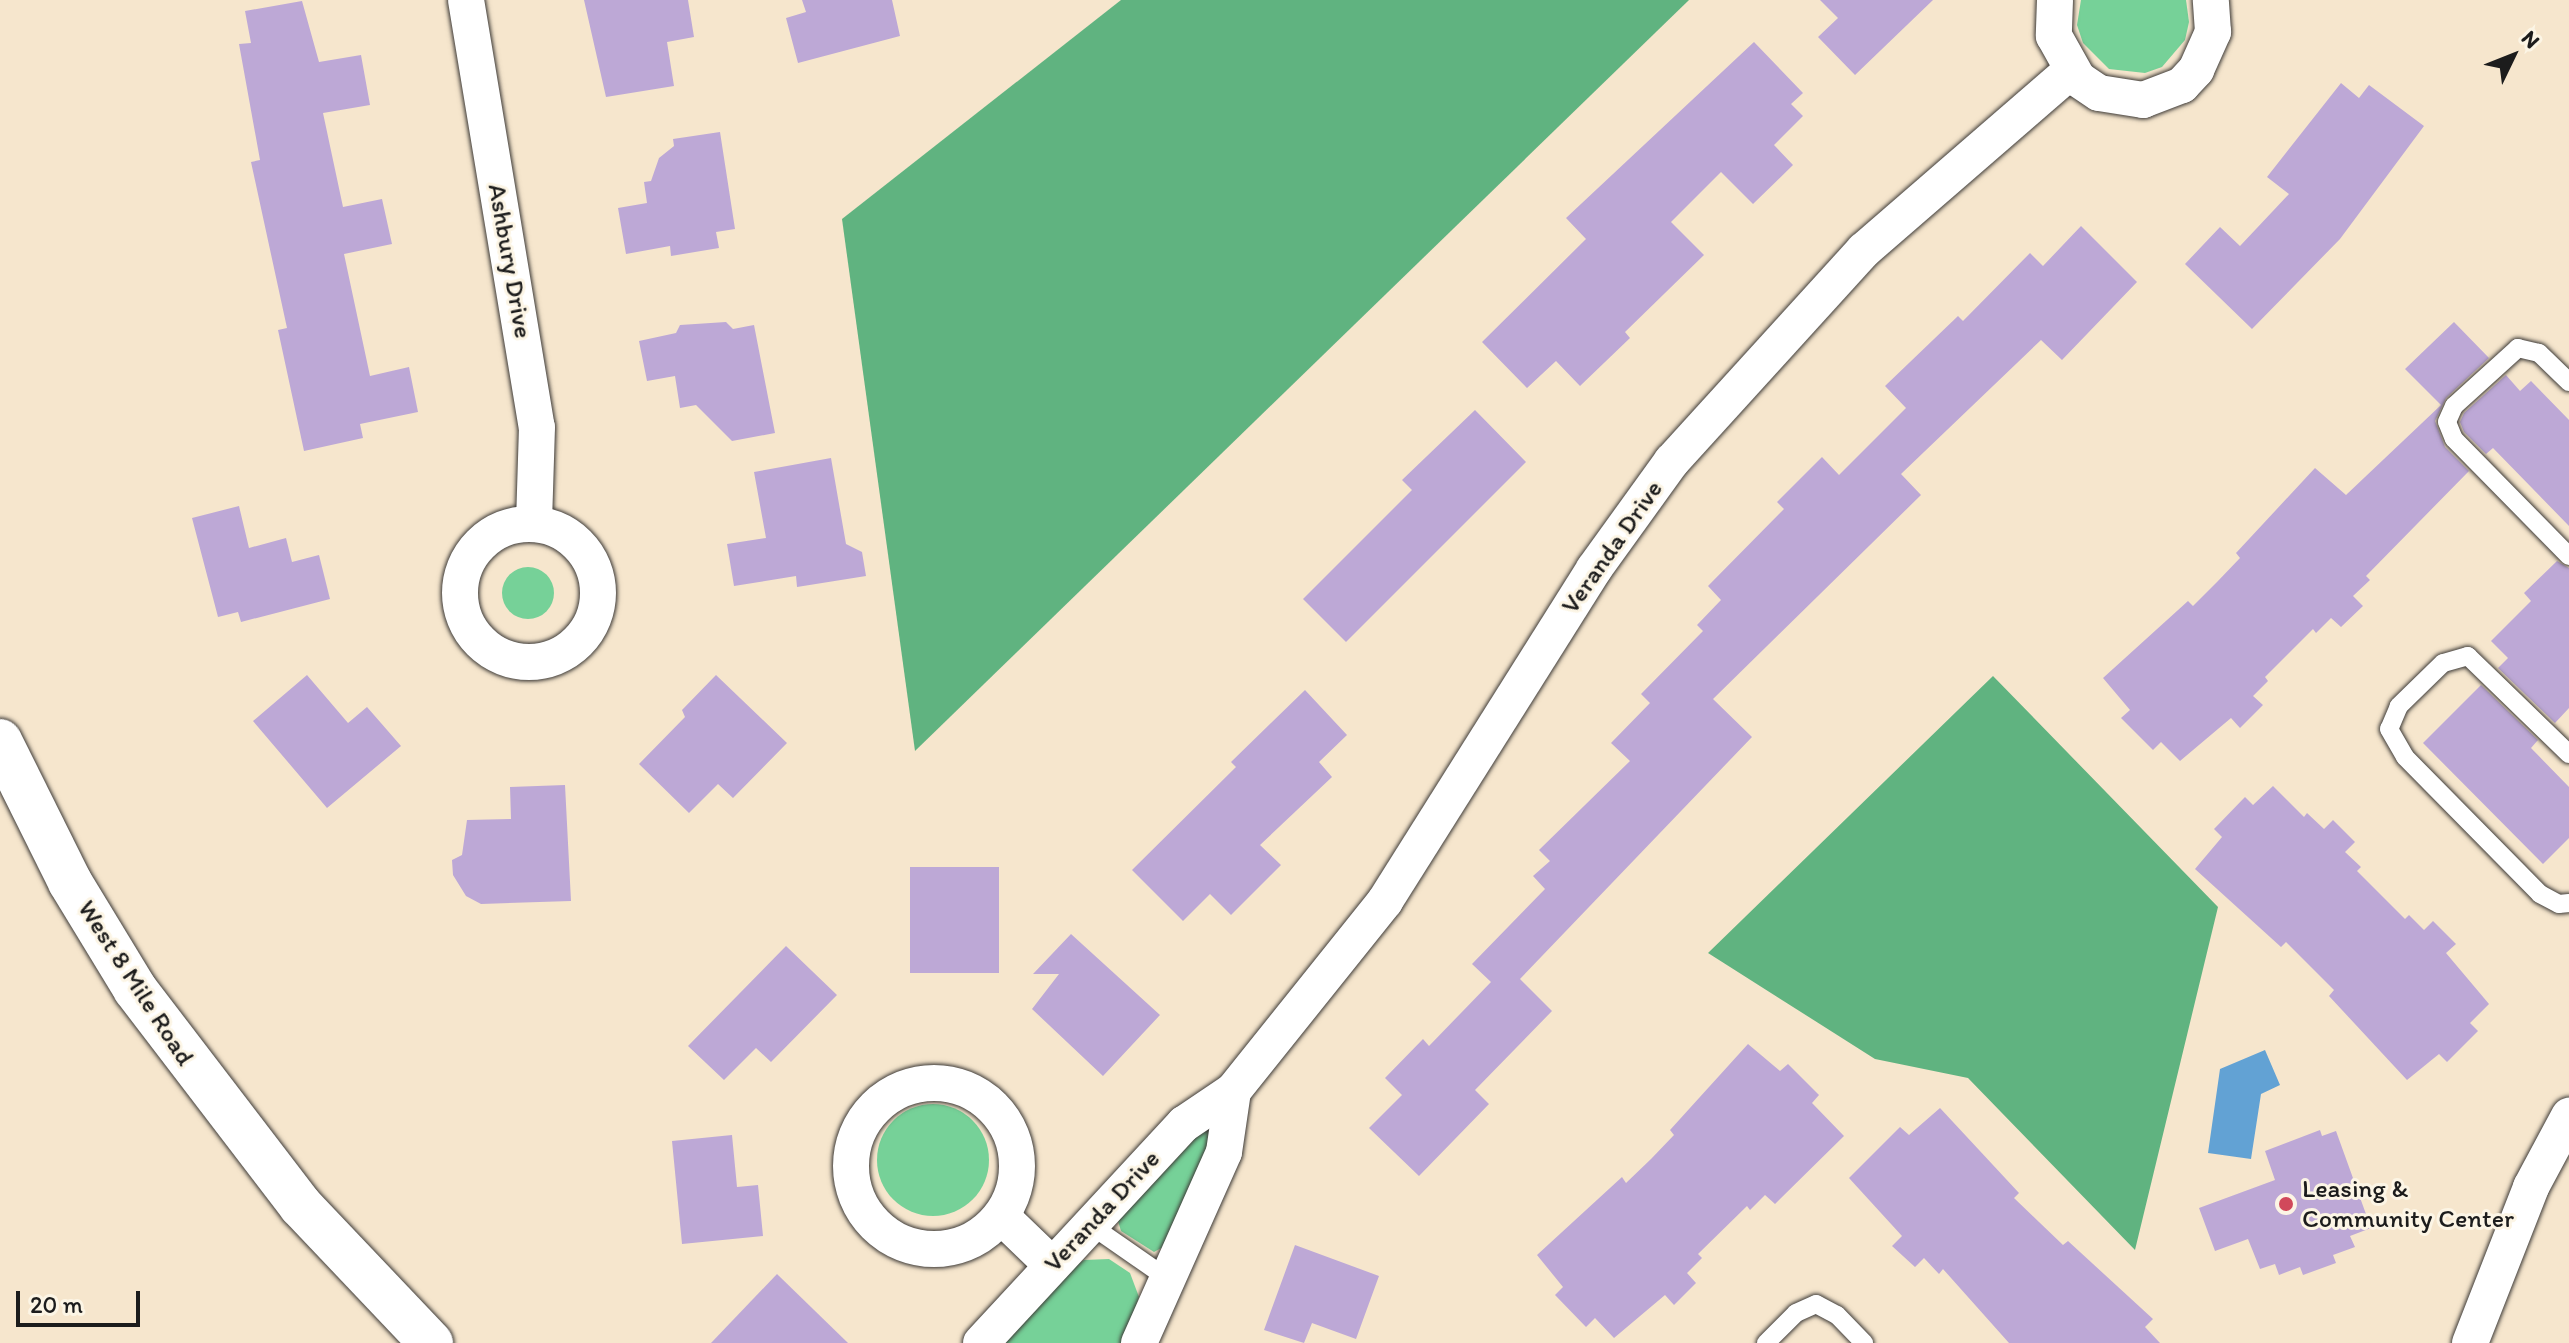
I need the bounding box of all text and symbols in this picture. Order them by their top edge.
north arrow [2473,16,2553,96]
text: N [2516,25,2546,54]
street label: Ashbury Drive [481,181,539,341]
street label: Veranda Drive [1555,474,1669,620]
street label: West 8 Mile Road [71,895,201,1071]
street label: Veranda Drive [1038,1143,1166,1279]
place label: Leasing & Community Center [2302,1173,2514,1234]
marker: Leasing & Community Center [2277,1195,2295,1213]
scale bar [20,1275,144,1325]
text: 20 m [30,1290,83,1319]

